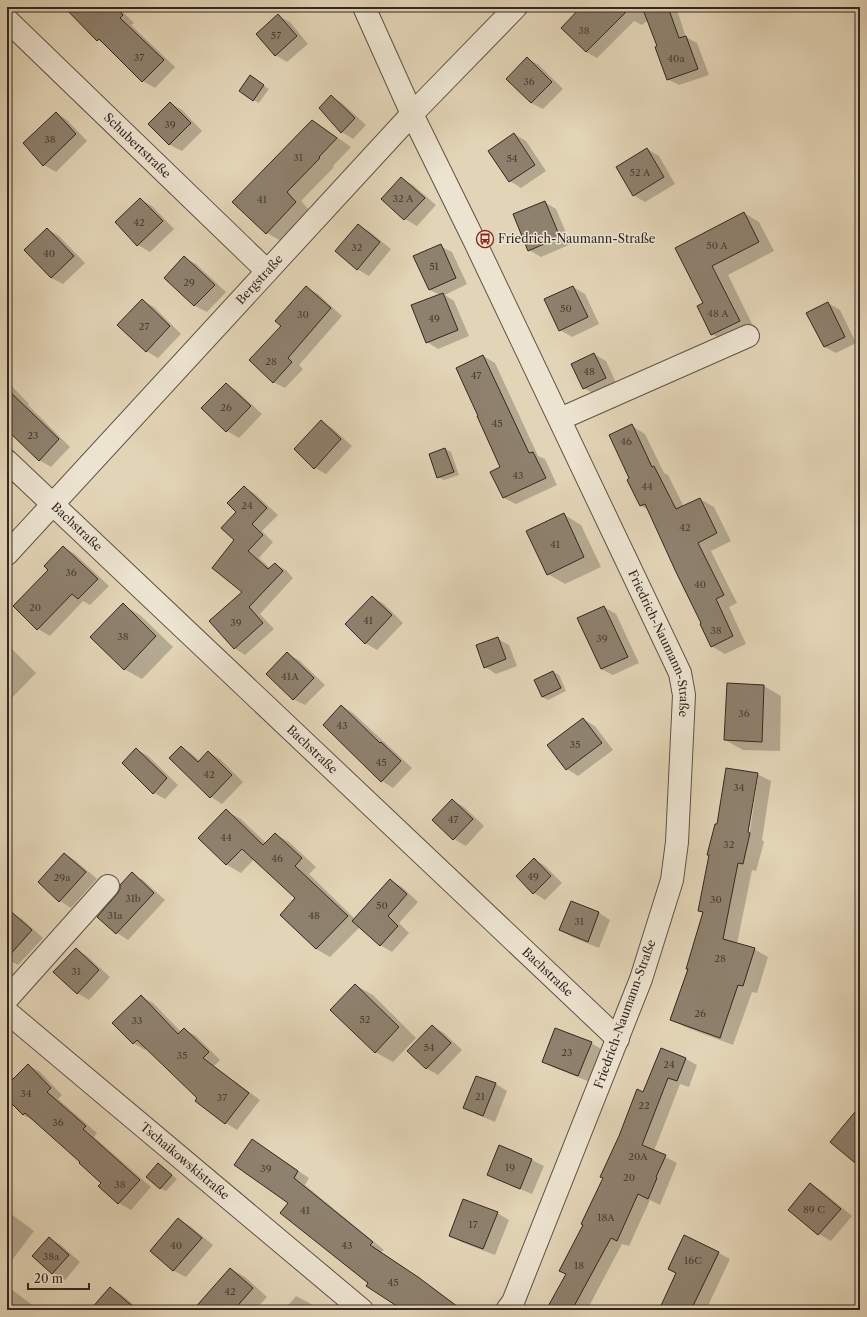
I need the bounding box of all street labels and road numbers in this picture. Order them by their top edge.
street label: Schubertstraße [101,110,174,181]
street label: Bergstraße [233,251,286,307]
street label: Bachstraße [49,499,106,554]
street label: Friedrich-Naumann-Straße [625,567,692,718]
street label: Bachstraße [284,722,341,777]
street label: Friedrich-Naumann-Straße [591,937,659,1090]
street label: Bachstraße [519,944,577,1000]
street label: Tschaikowskistraße [137,1119,233,1203]

